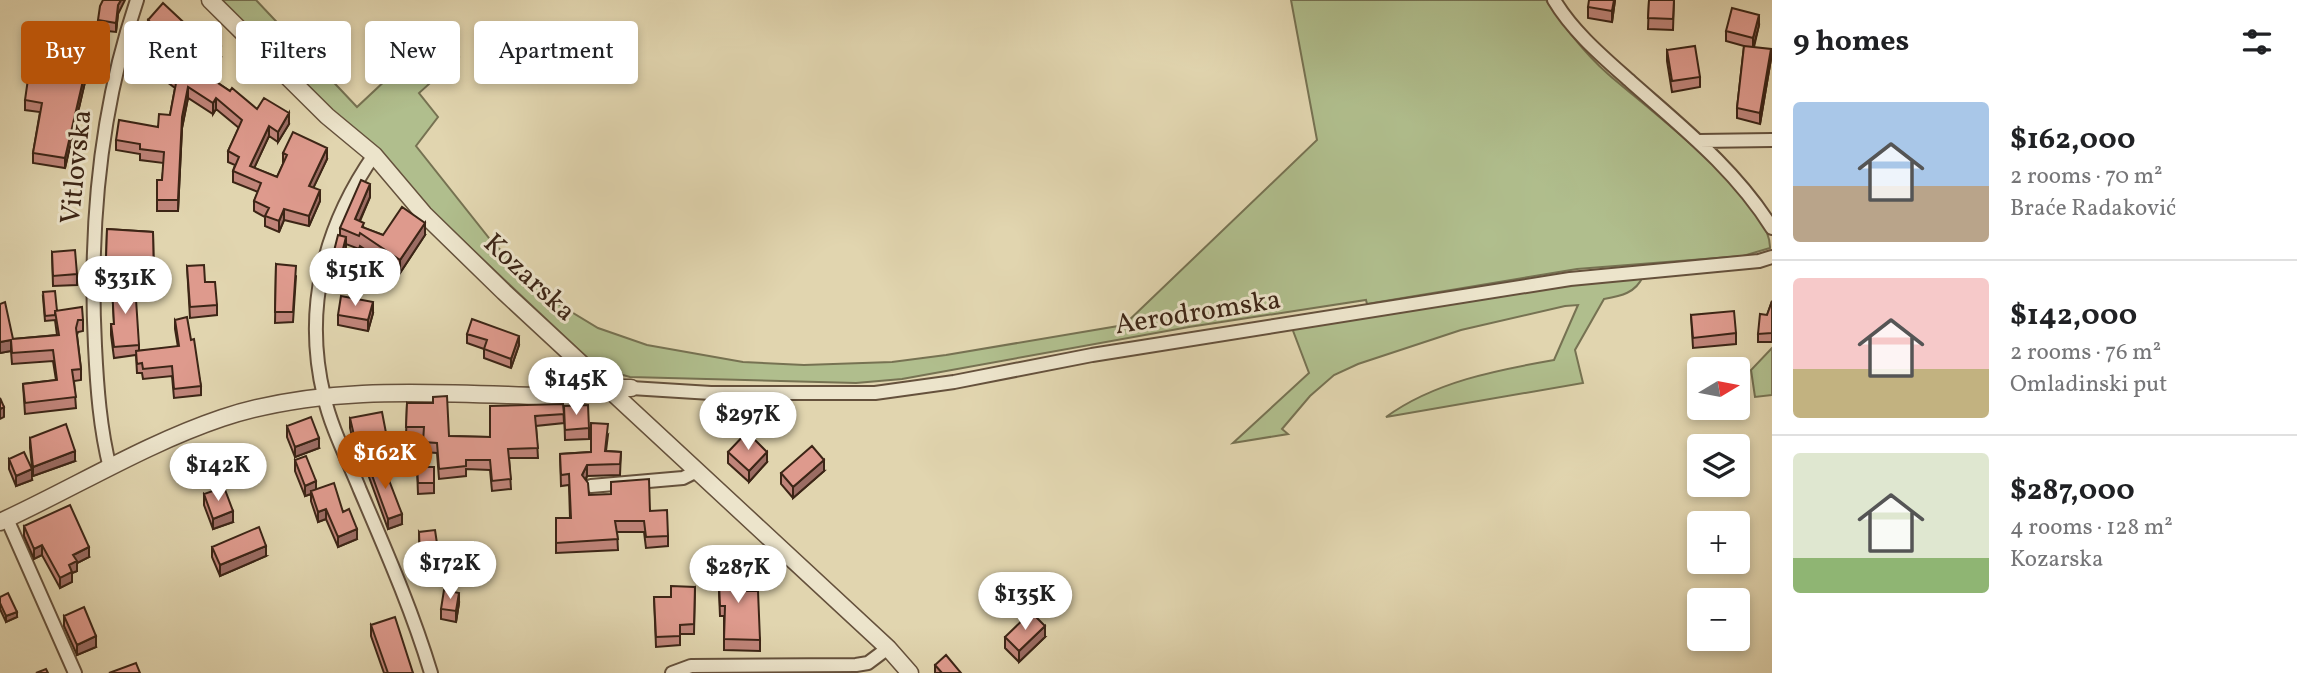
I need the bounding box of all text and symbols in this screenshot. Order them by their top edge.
chip: Buy [21,21,110,84]
chip: Rent [124,21,222,84]
chip: Filters [236,21,351,84]
chip: New [365,21,460,84]
chip: Apartment [474,21,638,84]
text: 9 homes [1793,21,1909,63]
icon: filters [2238,23,2276,61]
street label: Vitlovska [52,108,102,226]
text: $162,000 [2010,119,2136,161]
icon: home [1849,130,1933,214]
text: 2 rooms · 70 m² [2010,161,2163,193]
text: Braće Radaković [2010,193,2176,225]
street label: Kozarska [474,225,584,331]
pin: $151K [306,248,404,308]
text: $151K [325,255,385,287]
pin: $331K [76,256,174,316]
text: $331K [94,263,156,295]
street label: Aerodromska [1112,281,1284,345]
text: $142,000 [2010,295,2137,337]
icon: home [1849,306,1933,390]
text: 2 rooms · 76 m² [2010,337,2161,369]
north arrow [1687,357,1750,420]
map controls [1687,357,1750,651]
pin: $145K [527,358,625,417]
text: $145K [544,364,608,396]
text: Omladinski put [2010,369,2167,401]
pin: $297K [699,392,797,452]
text: $297K [715,399,781,431]
pin: $162K [336,432,434,491]
button: layers [1687,434,1750,497]
text: $162K [353,438,417,470]
pin: $142K [169,444,267,503]
text: $142K [186,450,250,482]
text: $287,000 [2010,470,2135,512]
icon: home [1849,481,1933,565]
button: + [1687,511,1750,574]
text: 4 rooms · 128 m² [2010,512,2173,544]
pin: $172K [401,542,499,601]
text: Kozarska [2010,544,2103,576]
pin: $287K [689,546,787,605]
text: $172K [419,548,481,580]
text: $287K [706,552,770,584]
pin: $135K [976,572,1074,632]
text: $135K [994,579,1056,611]
button: − [1687,588,1750,651]

